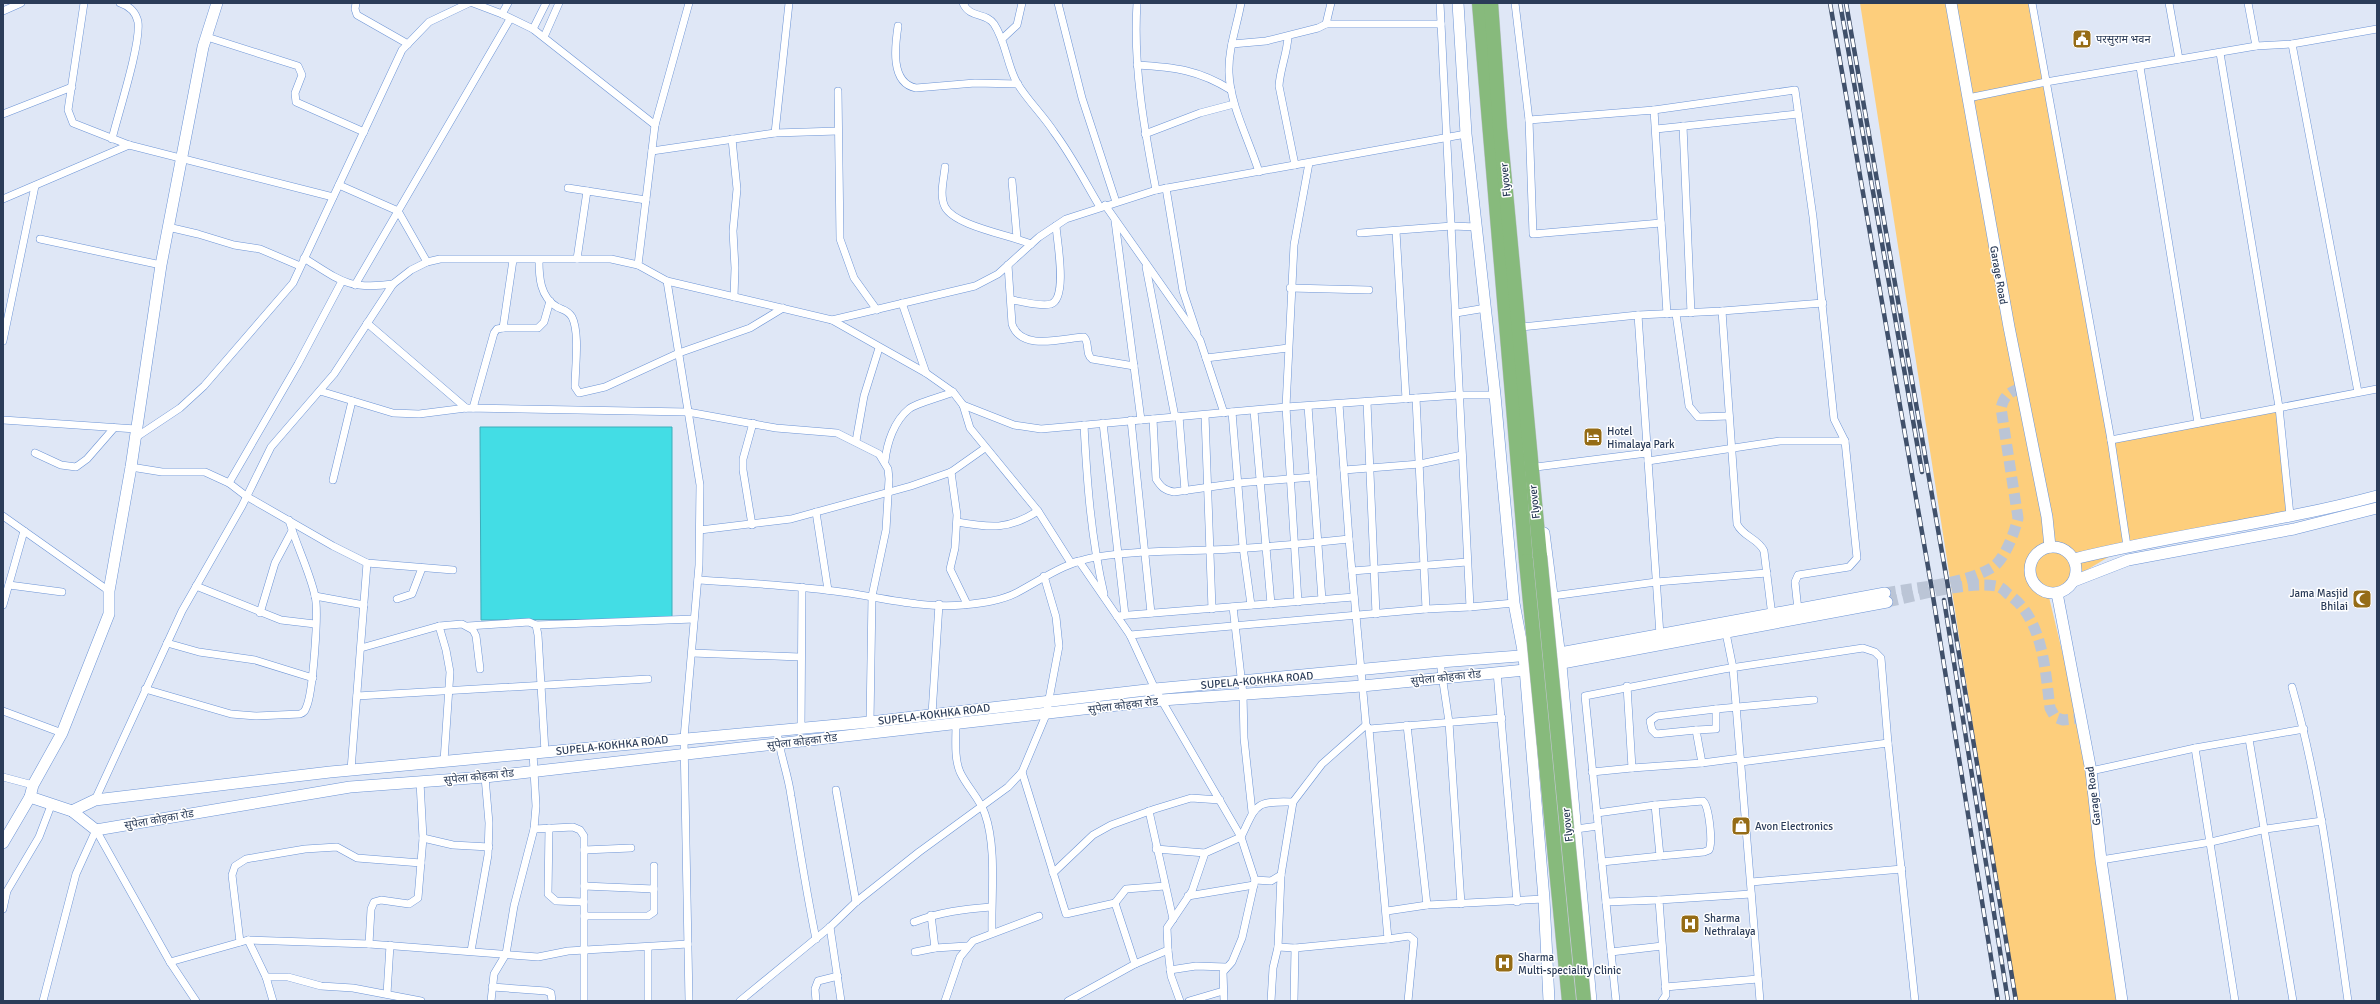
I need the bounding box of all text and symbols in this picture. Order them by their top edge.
public building icon: परसुराम भवन [2071,28,2093,50]
place label: परसुराम भवन [2096,33,2151,46]
street label: Flyover [1498,163,1513,197]
street label: Garage Road [1987,245,2010,306]
place label: Hotel Himalaya Park [1607,425,1675,451]
hotel icon: Hotel Himalaya Park [1582,426,1604,448]
street label: Flyover [1526,484,1543,519]
place label: Jama Masjid Bhilai [2290,587,2348,613]
mosque icon: Jama Masjid Bhilai [2351,588,2373,610]
street label: सुपेला कोहका रोड [1410,667,1482,688]
street label: SUPELA-KOKHKA ROAD [1200,669,1314,692]
street label: सुपेला कोहका रोड [1087,695,1159,716]
street label: SUPELA-KOKHKA ROAD [877,701,991,728]
street label: सुपेला कोहका रोड [766,731,838,752]
street label: SUPELA-KOKHKA ROAD [555,733,669,758]
street label: Garage Road [2083,765,2104,826]
street label: सुपेला कोहका रोड [443,766,515,787]
street label: सुपेला कोहका रोड [123,807,195,832]
street label: Flyover [1559,807,1576,842]
shop icon: Avon Electronics [1730,815,1752,837]
place label: Avon Electronics [1755,820,1833,833]
place label: Sharma Nethralaya [1704,912,1756,938]
hospital icon: Sharma Nethralaya [1679,913,1701,935]
place label: Sharma Multi-speciality Clinic [1518,951,1621,977]
hospital icon: Sharma Multi-speciality Clinic [1493,952,1515,974]

